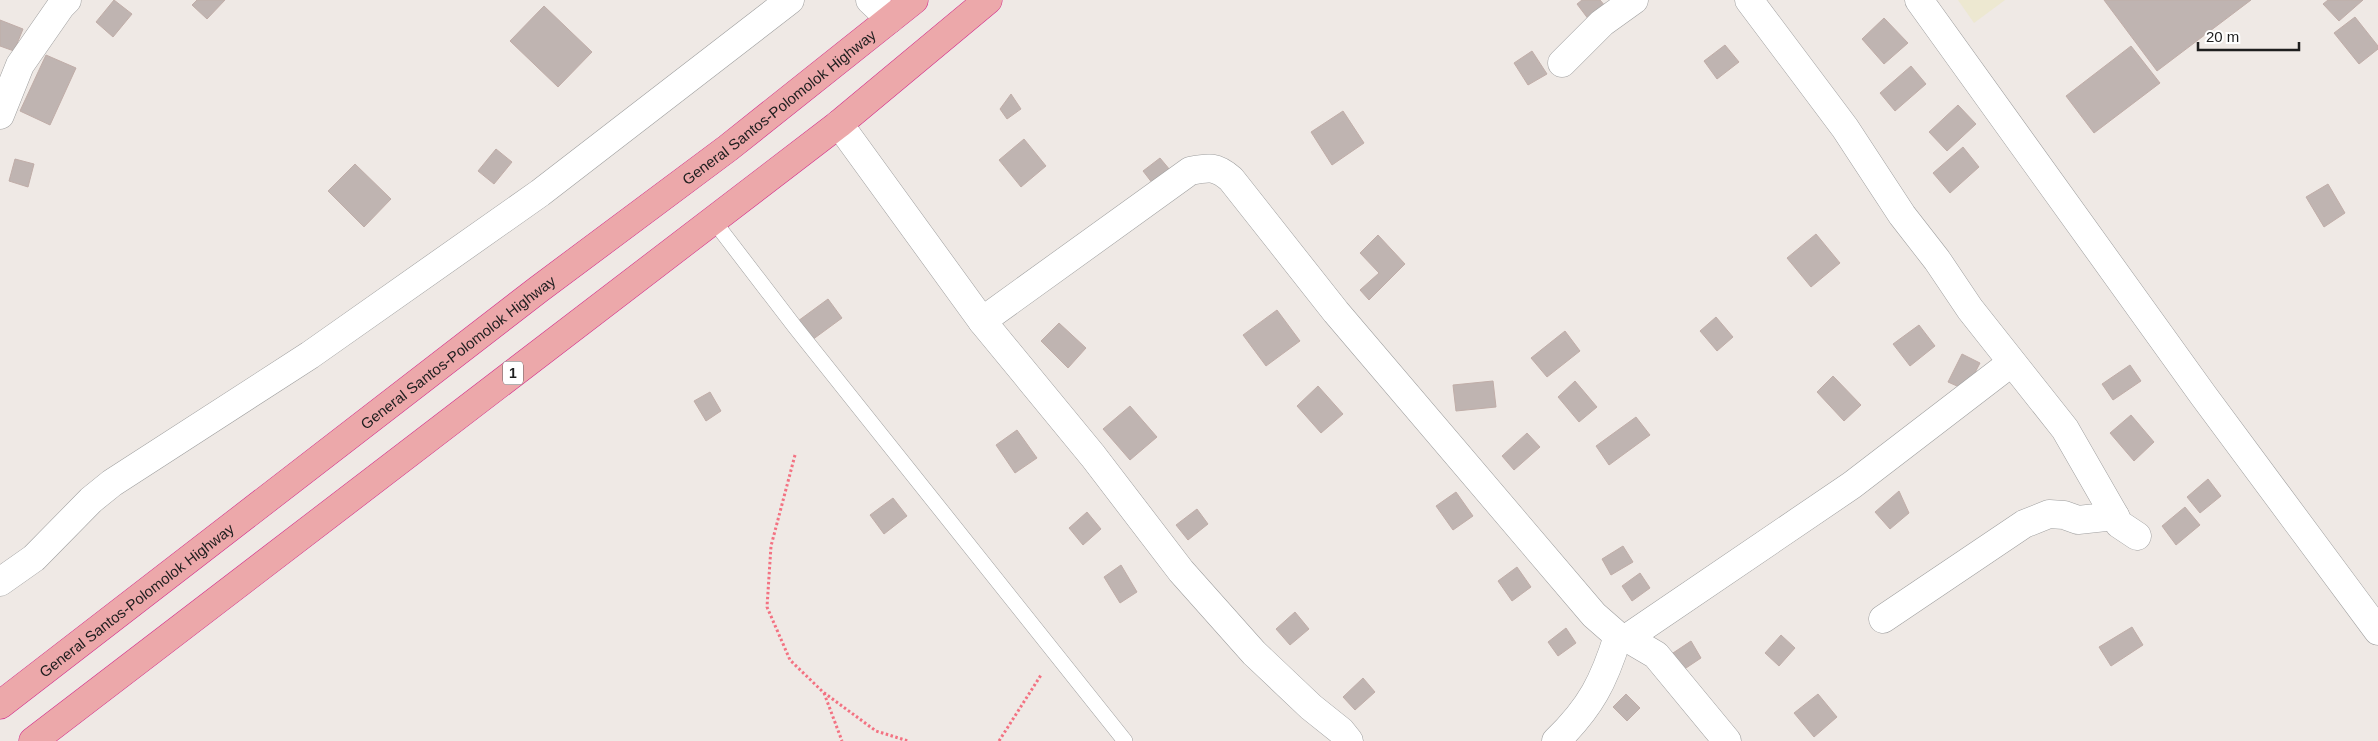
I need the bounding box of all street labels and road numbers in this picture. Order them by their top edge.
street label: General Santos-Polomolok Highway [679,25,879,188]
street label: General Santos-Polomolok Highway [357,271,559,432]
road number: 1 [503,362,523,384]
street label: General Santos-Polomolok Highway [36,519,237,680]

